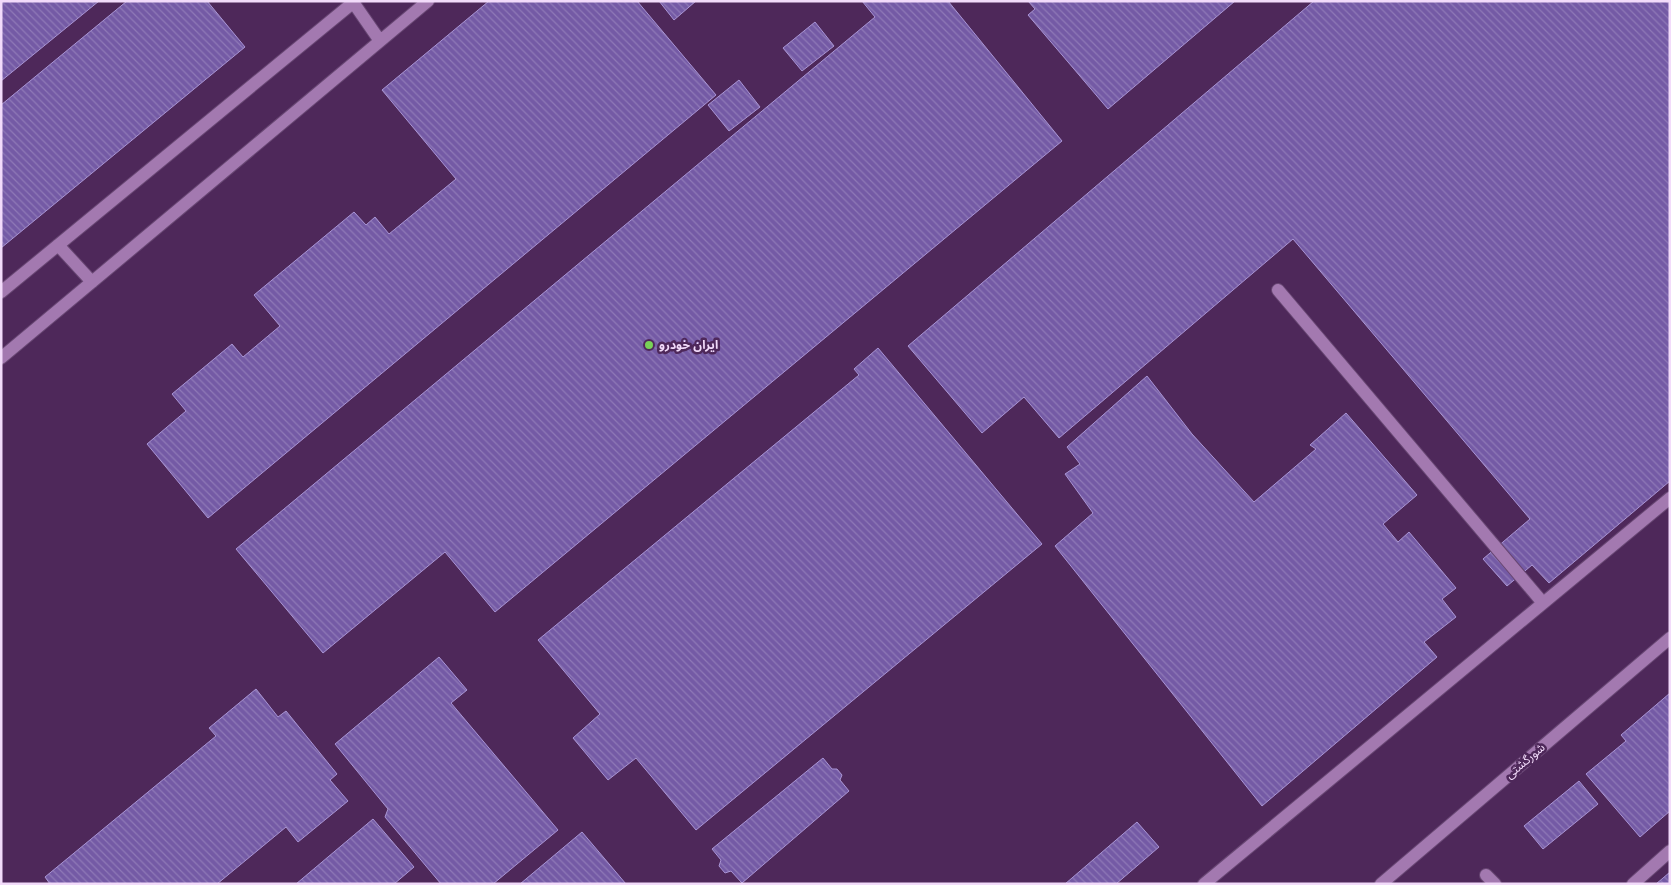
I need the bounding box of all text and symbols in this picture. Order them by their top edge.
place label: ایران خودرو [659,338,718,352]
marker: ایران خودرو [643,339,655,351]
street label: شورگشتی [1502,740,1548,782]

